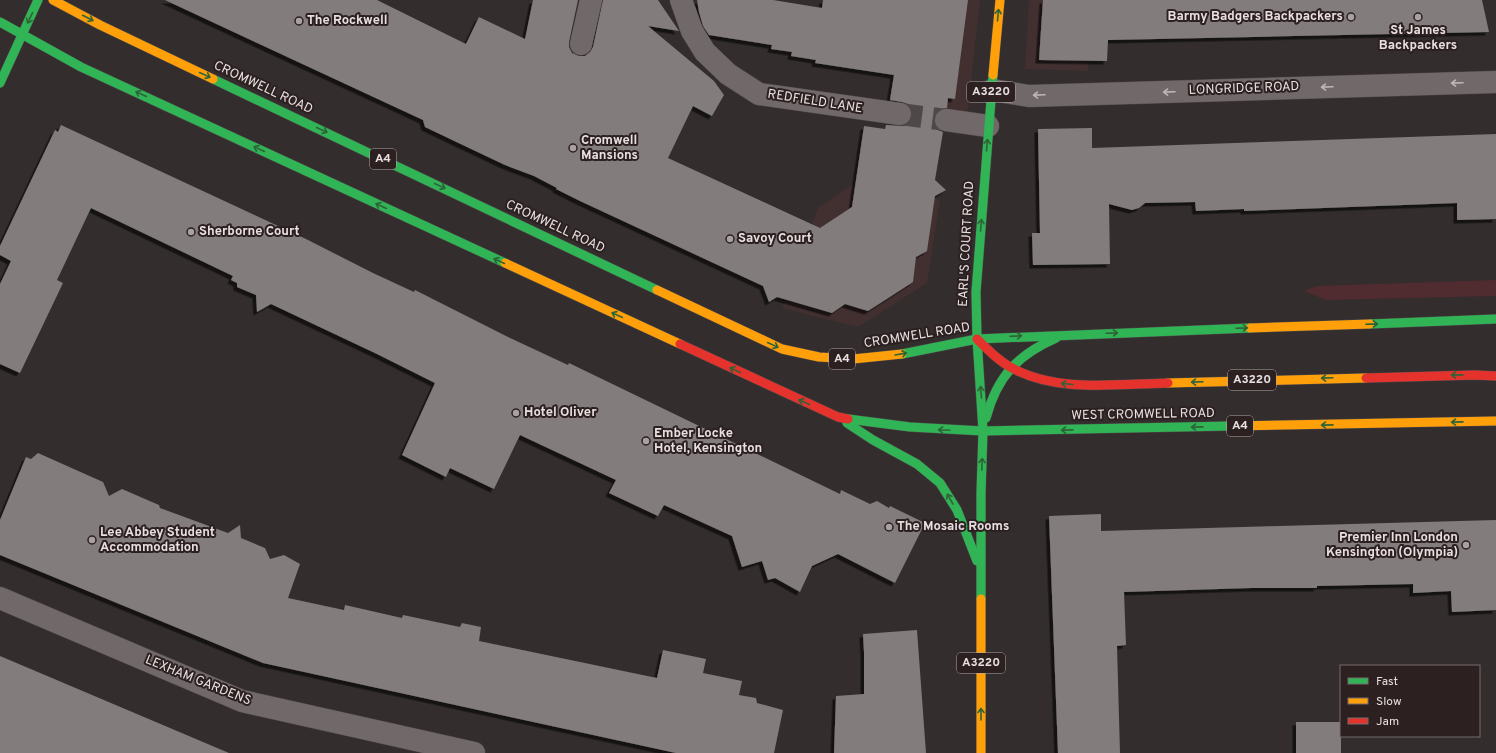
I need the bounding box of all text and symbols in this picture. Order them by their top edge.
one-way arrow [995,9,1002,22]
place label: Barmy Badgers Backpackers [1167,9,1343,25]
one-way arrow [26,11,33,23]
marker: Barmy Badgers Backpackers [1346,12,1356,22]
marker: St James Backpackers [1413,12,1423,22]
place label: The Rockwell [307,13,388,29]
one-way arrow [82,15,94,23]
marker: The Rockwell [294,16,304,26]
place label: St James Backpackers [1379,23,1457,54]
street label: CROMWELL ROAD [211,58,315,118]
one-way arrow [199,72,211,79]
street label: LONGRIDGE ROAD [1188,79,1300,99]
one-way arrow [1451,80,1464,87]
road number: A3220 [967,82,1015,102]
one-way arrow [1321,83,1334,91]
street label: REDFIELD LANE [766,87,864,117]
one-way arrow [1163,88,1176,95]
one-way arrow [135,90,147,97]
one-way arrow [1033,91,1046,99]
one-way arrow [316,127,328,134]
place label: Cromwell Mansions [581,133,638,164]
one-way arrow [983,139,990,152]
marker: Cromwell Mansions [568,143,578,153]
one-way arrow [253,145,265,152]
road number: A4 [370,149,396,169]
street label: EARL'S COURT ROAD [956,181,978,307]
one-way arrow [433,183,445,190]
street label: CROMWELL ROAD [503,197,607,257]
one-way arrow [375,202,387,209]
one-way arrow [977,219,984,232]
place label: Sherborne Court [199,224,300,240]
marker: Sherborne Court [186,227,196,237]
place label: Savoy Court [738,231,812,247]
marker: Savoy Court [725,234,735,244]
one-way arrow [493,257,505,264]
one-way arrow [611,311,623,318]
street label: CROMWELL ROAD [863,320,971,352]
one-way arrow [1365,320,1378,327]
one-way arrow [1235,325,1248,332]
one-way arrow [1105,329,1118,337]
one-way arrow [1009,333,1022,340]
one-way arrow [767,342,779,349]
road number: A4 [829,349,855,369]
one-way arrow [894,350,907,358]
one-way arrow [729,366,741,373]
road number: A3220 [1228,370,1276,390]
one-way arrow [1451,371,1464,379]
one-way arrow [1321,374,1334,382]
one-way arrow [1191,378,1204,385]
one-way arrow [1061,381,1074,388]
one-way arrow [977,386,984,399]
one-way arrow [798,398,810,405]
place label: Hotel Oliver [524,405,597,421]
street label: WEST CROMWELL ROAD [1071,406,1215,424]
marker: Hotel Oliver [511,408,521,418]
road number: A4 [1227,416,1253,436]
one-way arrow [1451,418,1464,426]
one-way arrow [1321,421,1334,428]
one-way arrow [1191,423,1204,431]
place label: Ember Locke Hotel, Kensington [654,426,762,457]
one-way arrow [938,426,951,433]
one-way arrow [1061,426,1074,434]
marker: Ember Locke Hotel, Kensington [641,436,651,446]
one-way arrow [979,458,986,471]
one-way arrow [946,493,954,505]
place label: The Mosaic Rooms [897,519,1009,535]
marker: The Mosaic Rooms [884,522,894,532]
place label: Lee Abbey Student Accommodation [100,525,215,556]
place label: Premier Inn London Kensington (Olympia) [1326,530,1458,561]
marker: Lee Abbey Student Accommodation [87,535,97,545]
marker: Premier Inn London Kensington (Olympia) [1461,540,1471,550]
street label: LEXHAM GARDENS [143,652,253,710]
road number: A3220 [957,653,1005,673]
legend [1340,665,1480,737]
text: Fast [1376,674,1398,690]
text: Slow [1376,694,1402,710]
one-way arrow [977,708,985,721]
text: Jam [1376,714,1399,730]

